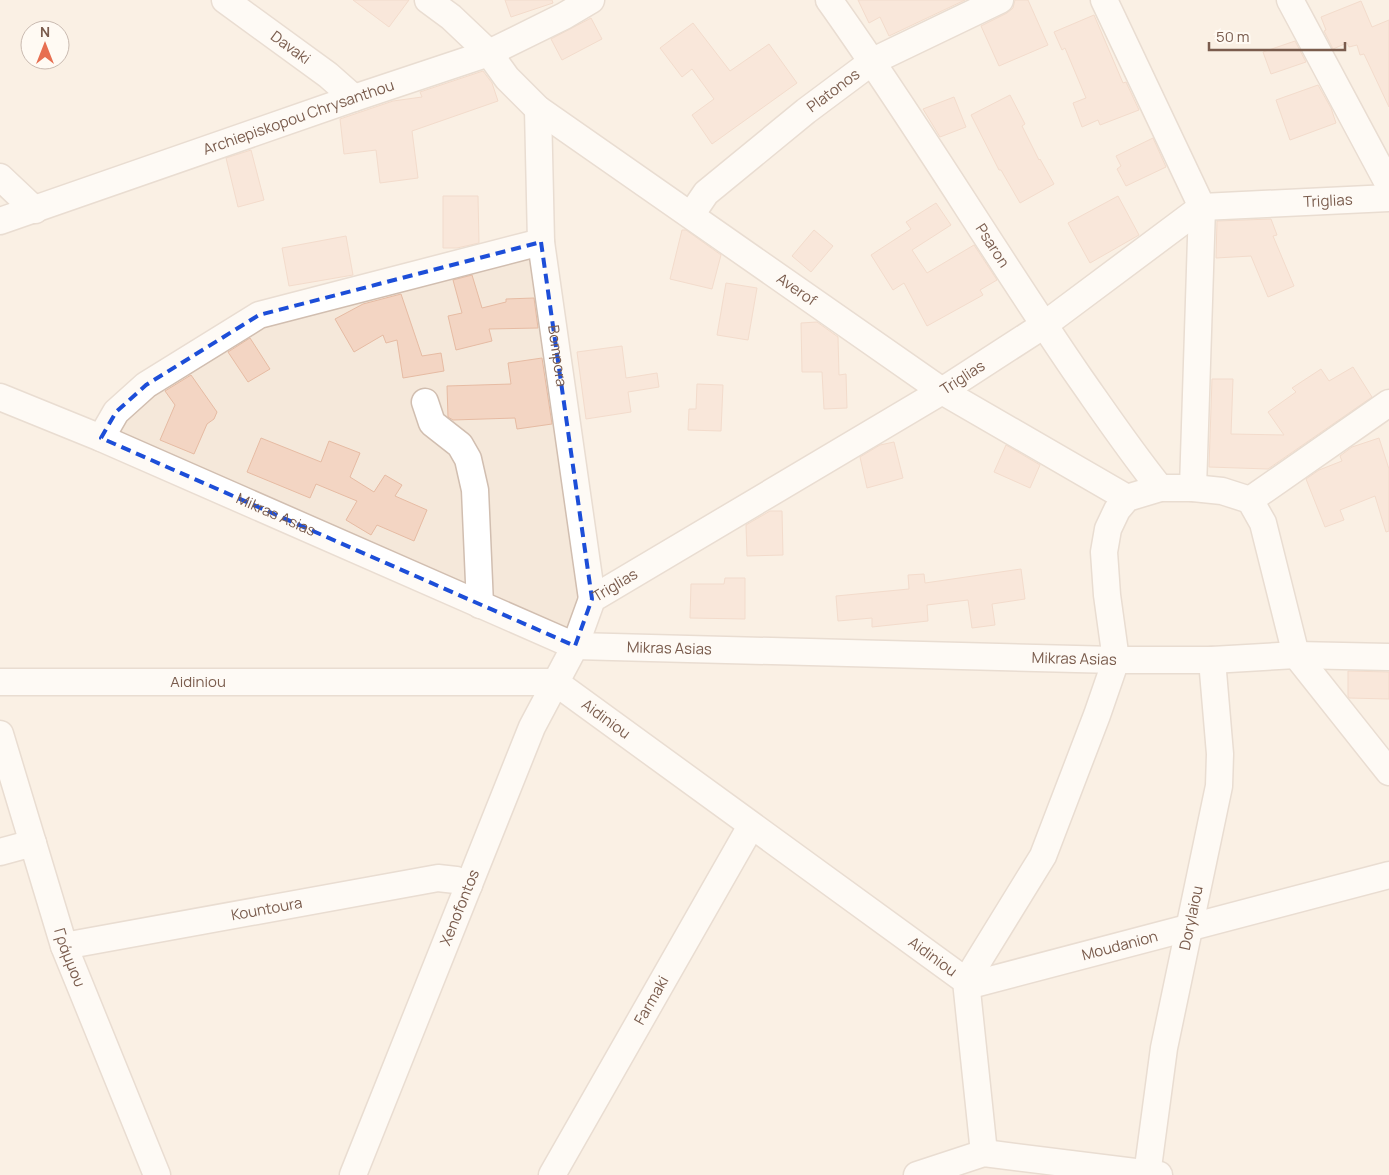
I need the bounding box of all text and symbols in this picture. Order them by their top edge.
north arrow [20,20,70,70]
scale bar [1209,20,1345,52]
text: N [40,22,50,41]
street label: Davaki [267,26,315,69]
text: 50 m [1216,26,1250,47]
street label: Platonos [802,63,864,117]
street label: Archiepiskopou Chrysanthou [200,74,397,160]
street label: Triglias [1303,189,1353,212]
street label: Psaron [971,219,1015,271]
street label: Averof [773,268,822,311]
street label: Bompora [543,324,573,388]
street label: Triglias [936,355,989,399]
street label: Mikras Asias [233,488,319,541]
street label: Triglias [588,563,642,606]
street label: Mikras Asias [627,636,712,660]
street label: Mikras Asias [1031,647,1117,670]
street label: Aidiniou [170,671,226,692]
street label: Aidiniou [578,694,635,744]
street label: Xenofontos [435,866,484,949]
street label: Dorylaiou [1174,884,1208,952]
street label: Kountoura [229,892,304,925]
street label: Γράμμου [49,925,91,990]
street label: Moudanion [1079,925,1160,965]
street label: Aidiniou [904,931,962,981]
street label: Farmaki [629,972,673,1028]

